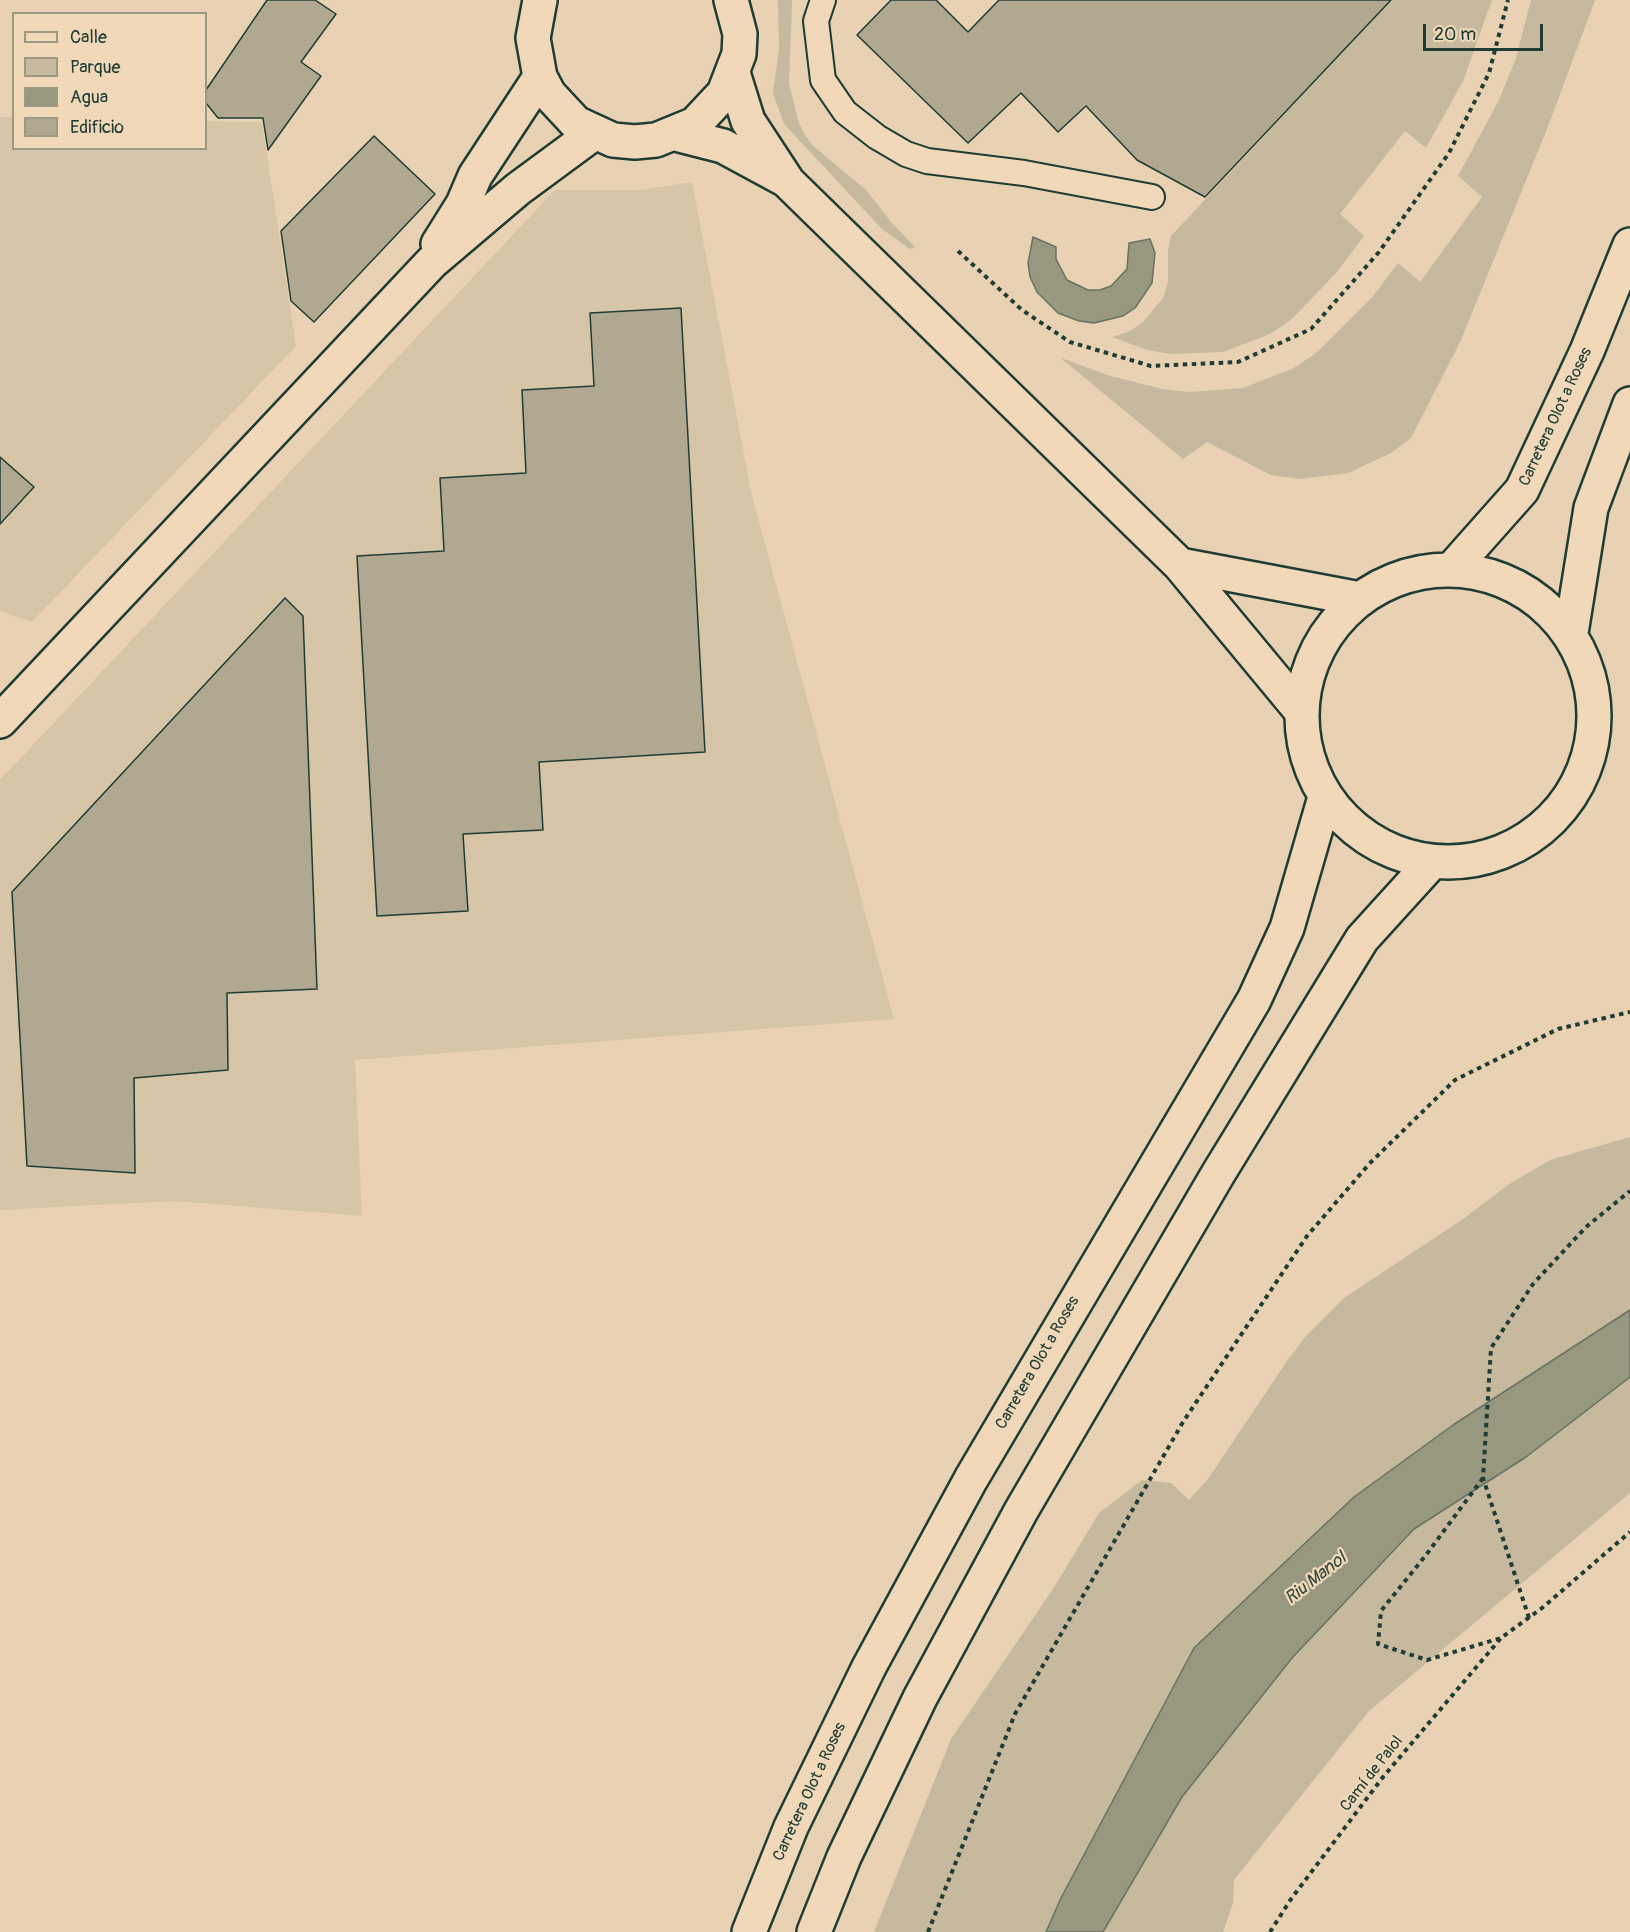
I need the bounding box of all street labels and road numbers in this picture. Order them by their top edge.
street label: Carretera Olot a Roses [1515,345,1597,489]
street label: Carretera Olot a Roses [992,1293,1084,1433]
street label: Carretera Olot a Roses [769,1720,851,1864]
street label: Camí de Palol [1337,1732,1407,1816]

